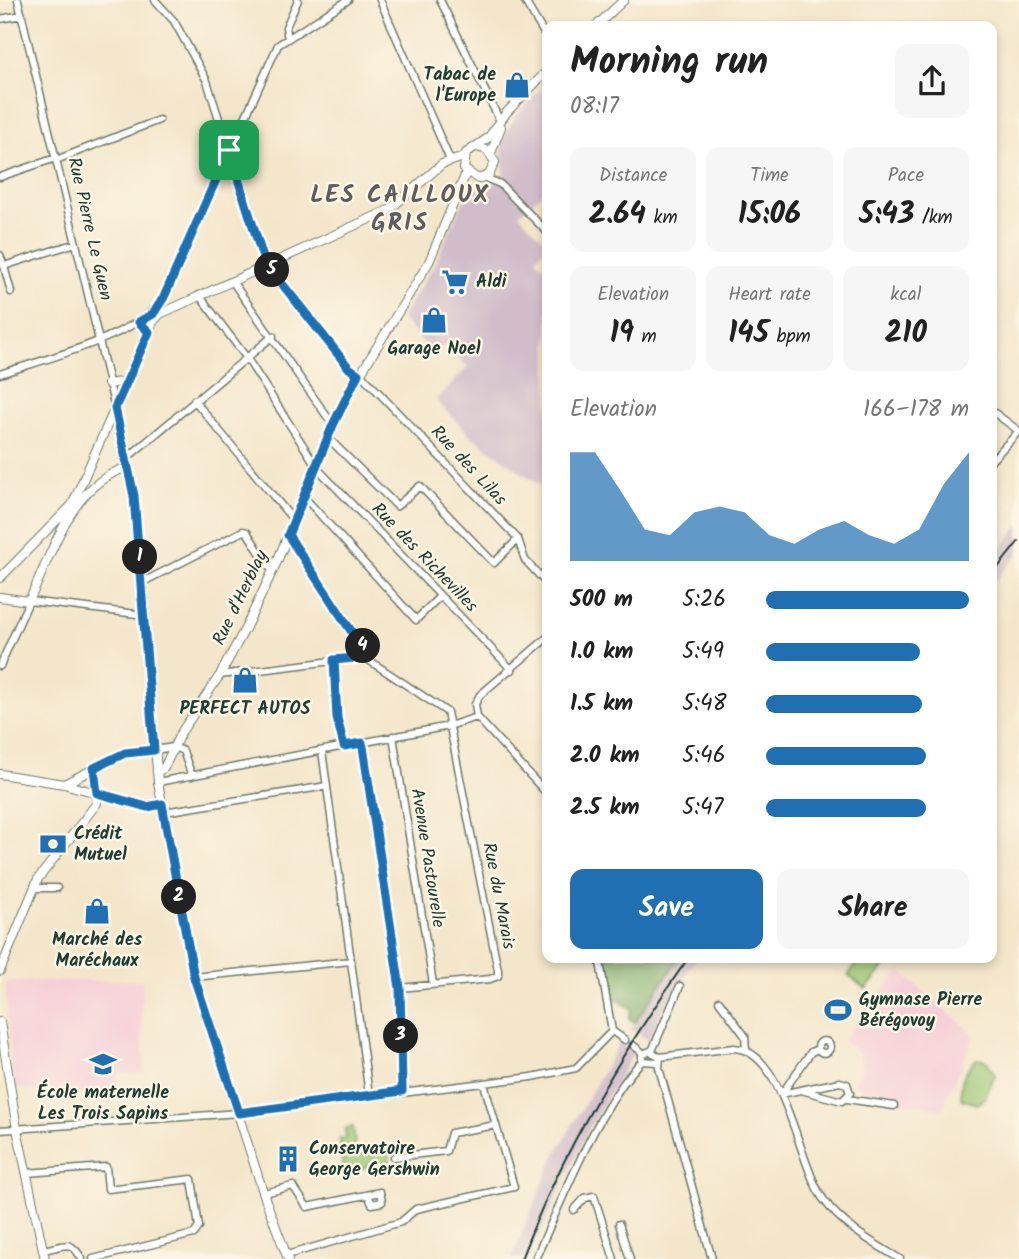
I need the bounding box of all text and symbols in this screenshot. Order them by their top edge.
text: Morning run [570,33,768,93]
button: share [895,44,969,118]
place label: Tabac de l'Europe [423,61,496,111]
shop icon: Tabac de l'Europe [502,70,532,100]
text: 08:17 [570,89,619,125]
pin [199,120,259,180]
icon: arrive [210,131,248,169]
street label: Rue Pierre Le Guen [58,154,120,304]
text: Distance [599,161,667,191]
text: Time [750,161,789,191]
text: Pace [888,161,924,191]
district label: LES CAILLOUX GRIS [310,176,490,243]
text: 2.64 [589,191,646,239]
text: 15:06 [738,191,801,239]
text: 5:43 [859,191,914,239]
text: km [646,203,678,233]
text: /km [914,203,953,233]
pin: 5 [254,252,290,288]
text: 5 [267,254,276,284]
supermarket icon: Aldi [440,267,470,297]
place label: Aldi [476,268,507,297]
text: Elevation [597,280,669,310]
text: Heart rate [728,280,811,310]
text: kcal [890,280,921,310]
shop icon: Garage Noel [419,305,449,335]
text: 19 [610,310,634,358]
text: 145 [728,310,769,358]
text: 210 [885,310,927,358]
text: m [634,322,657,352]
text: bpm [769,322,811,352]
place label: Garage Noel [387,335,481,364]
text: Elevation [570,392,657,428]
text: 166–178 m [863,392,969,428]
street label: Rue des Lilas [423,419,513,513]
street label: Rue des Richevilles [364,496,484,620]
pin: 1 [122,540,158,574]
text: 1 [137,541,142,571]
street label: Rue d'Herblay [205,545,277,651]
text: 500 m [570,582,633,618]
text: 5:26 [682,582,726,618]
pin: 4 [346,628,380,664]
text: 4 [357,630,368,660]
text: 1.0 km [570,634,633,670]
text: 5:49 [682,634,724,670]
shop icon: PERFECT AUTOS [230,665,260,695]
text: 1.5 km [570,686,633,722]
text: 5:48 [682,686,727,722]
place label: PERFECT AUTOS [179,695,311,724]
text: 2.0 km [570,738,640,774]
text: 5:46 [682,738,725,774]
street label: Avenue Pastourelle [402,786,452,930]
text: 2.5 km [570,790,640,826]
text: 5:47 [682,790,723,826]
place label: Crédit Mutuel [74,820,127,870]
bank icon: Crédit Mutuel [38,829,68,859]
street label: Rue du Marais [473,840,523,952]
button: Save [570,869,763,949]
button: Share [777,869,969,949]
pin: 2 [162,880,196,914]
text: 2 [173,881,184,911]
shop icon: Marché des Maréchaux [82,896,112,926]
place label: Marché des Maréchaux [52,926,143,976]
place label: Gymnase Pierre Bérégovoy [859,986,982,1036]
sports icon: Gymnase Pierre Bérégovoy [823,995,853,1025]
pin: 3 [384,1018,418,1054]
text: 3 [395,1020,406,1050]
school or university icon: École maternelle Les Trois Sapins [88,1049,118,1079]
place label: École maternelle Les Trois Sapins [37,1079,169,1129]
place label: Conservatoire George Gershwin [309,1135,440,1185]
building icon: Conservatoire George Gershwin [273,1144,303,1174]

